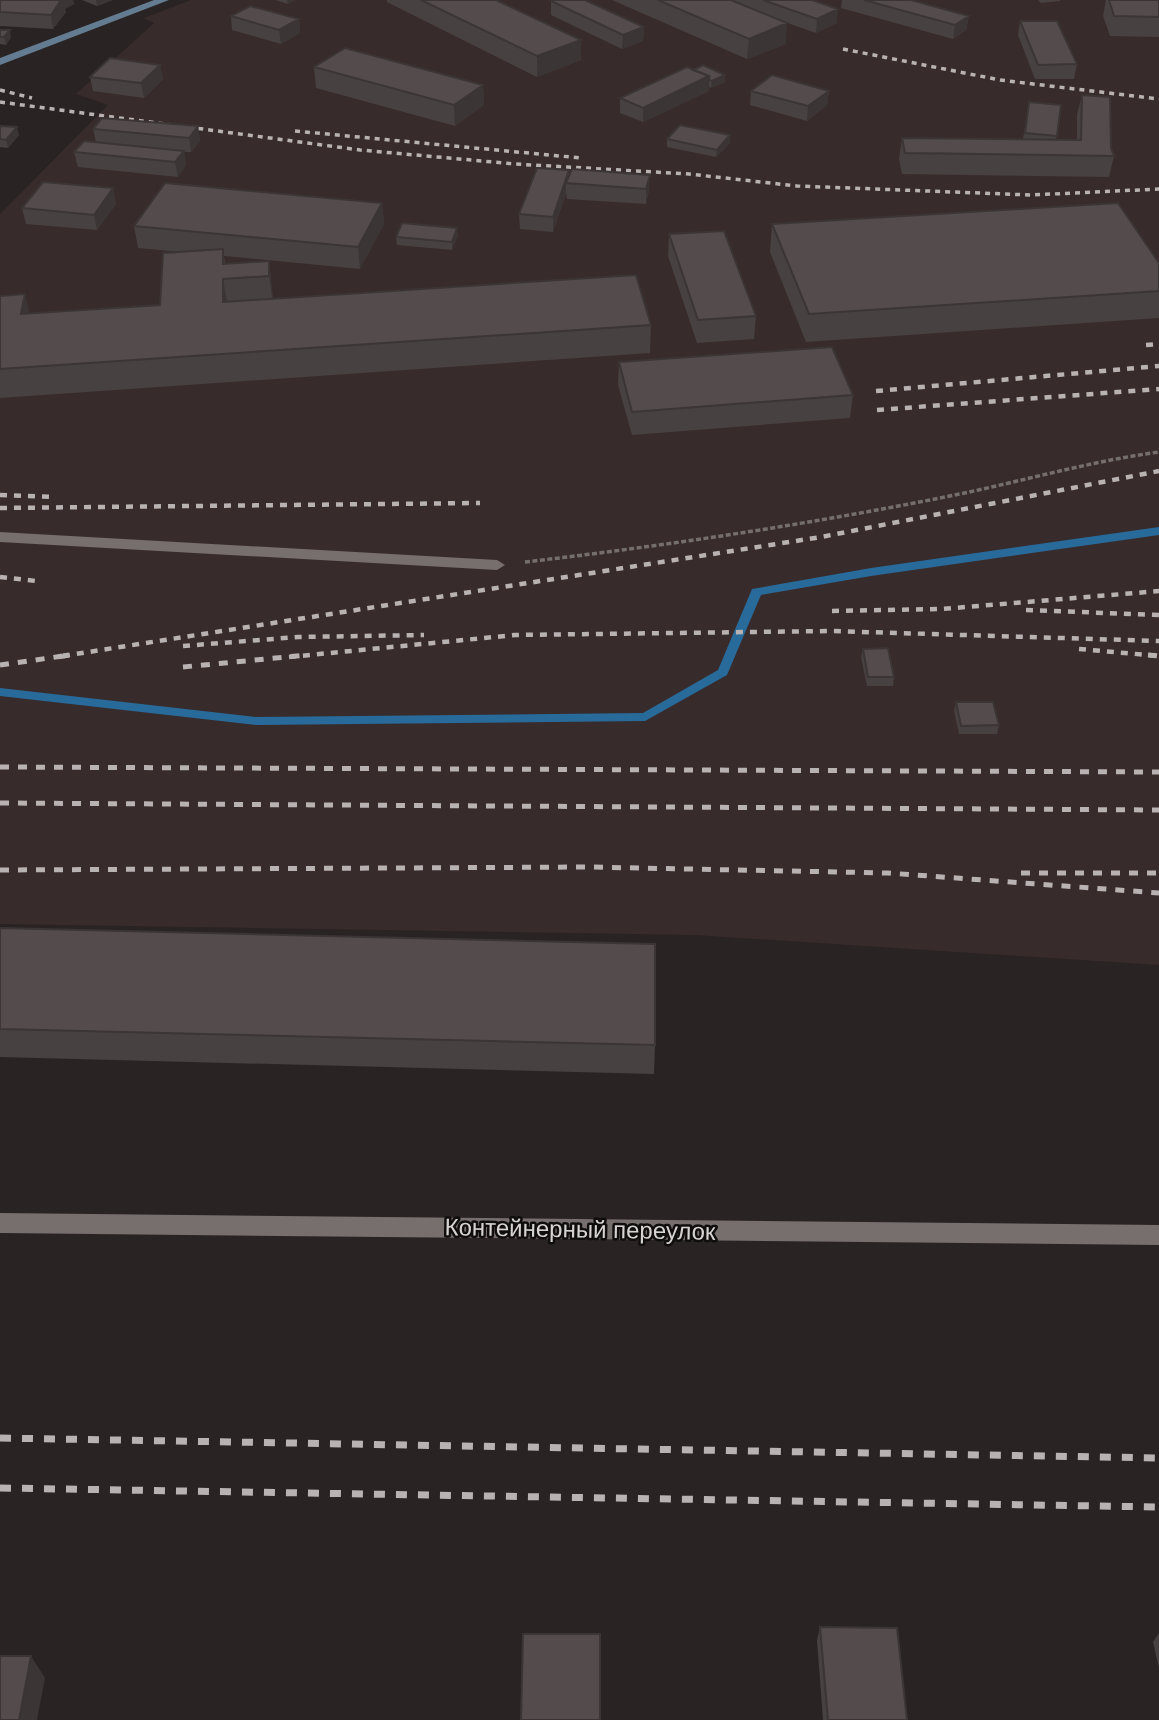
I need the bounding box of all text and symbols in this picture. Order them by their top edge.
street label: Контейнерный переулок [444,1213,716,1245]

